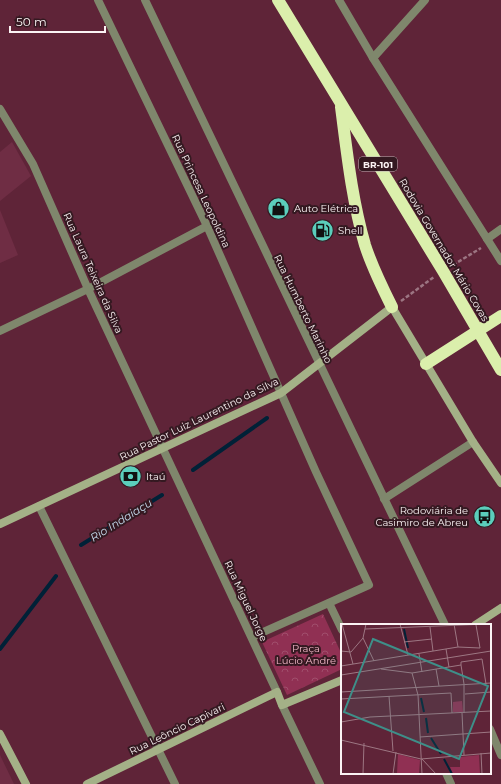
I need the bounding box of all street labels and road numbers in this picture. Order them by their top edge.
street label: Rua Princesa Leopoldina [169,132,233,250]
road number: BR-101 [359,157,397,171]
street label: Rodovia Governador Mário Covas [396,176,492,324]
street label: Rua Laura Teixeira da Silva [60,211,126,335]
street label: Rua Humberto Marinho [271,252,335,366]
street label: Rua Pastor Luiz Laurentino da Silva [117,375,281,463]
street label: Rua Miguel Jorge [222,559,270,643]
street label: Rua Leôncio Capivari [127,700,227,758]

